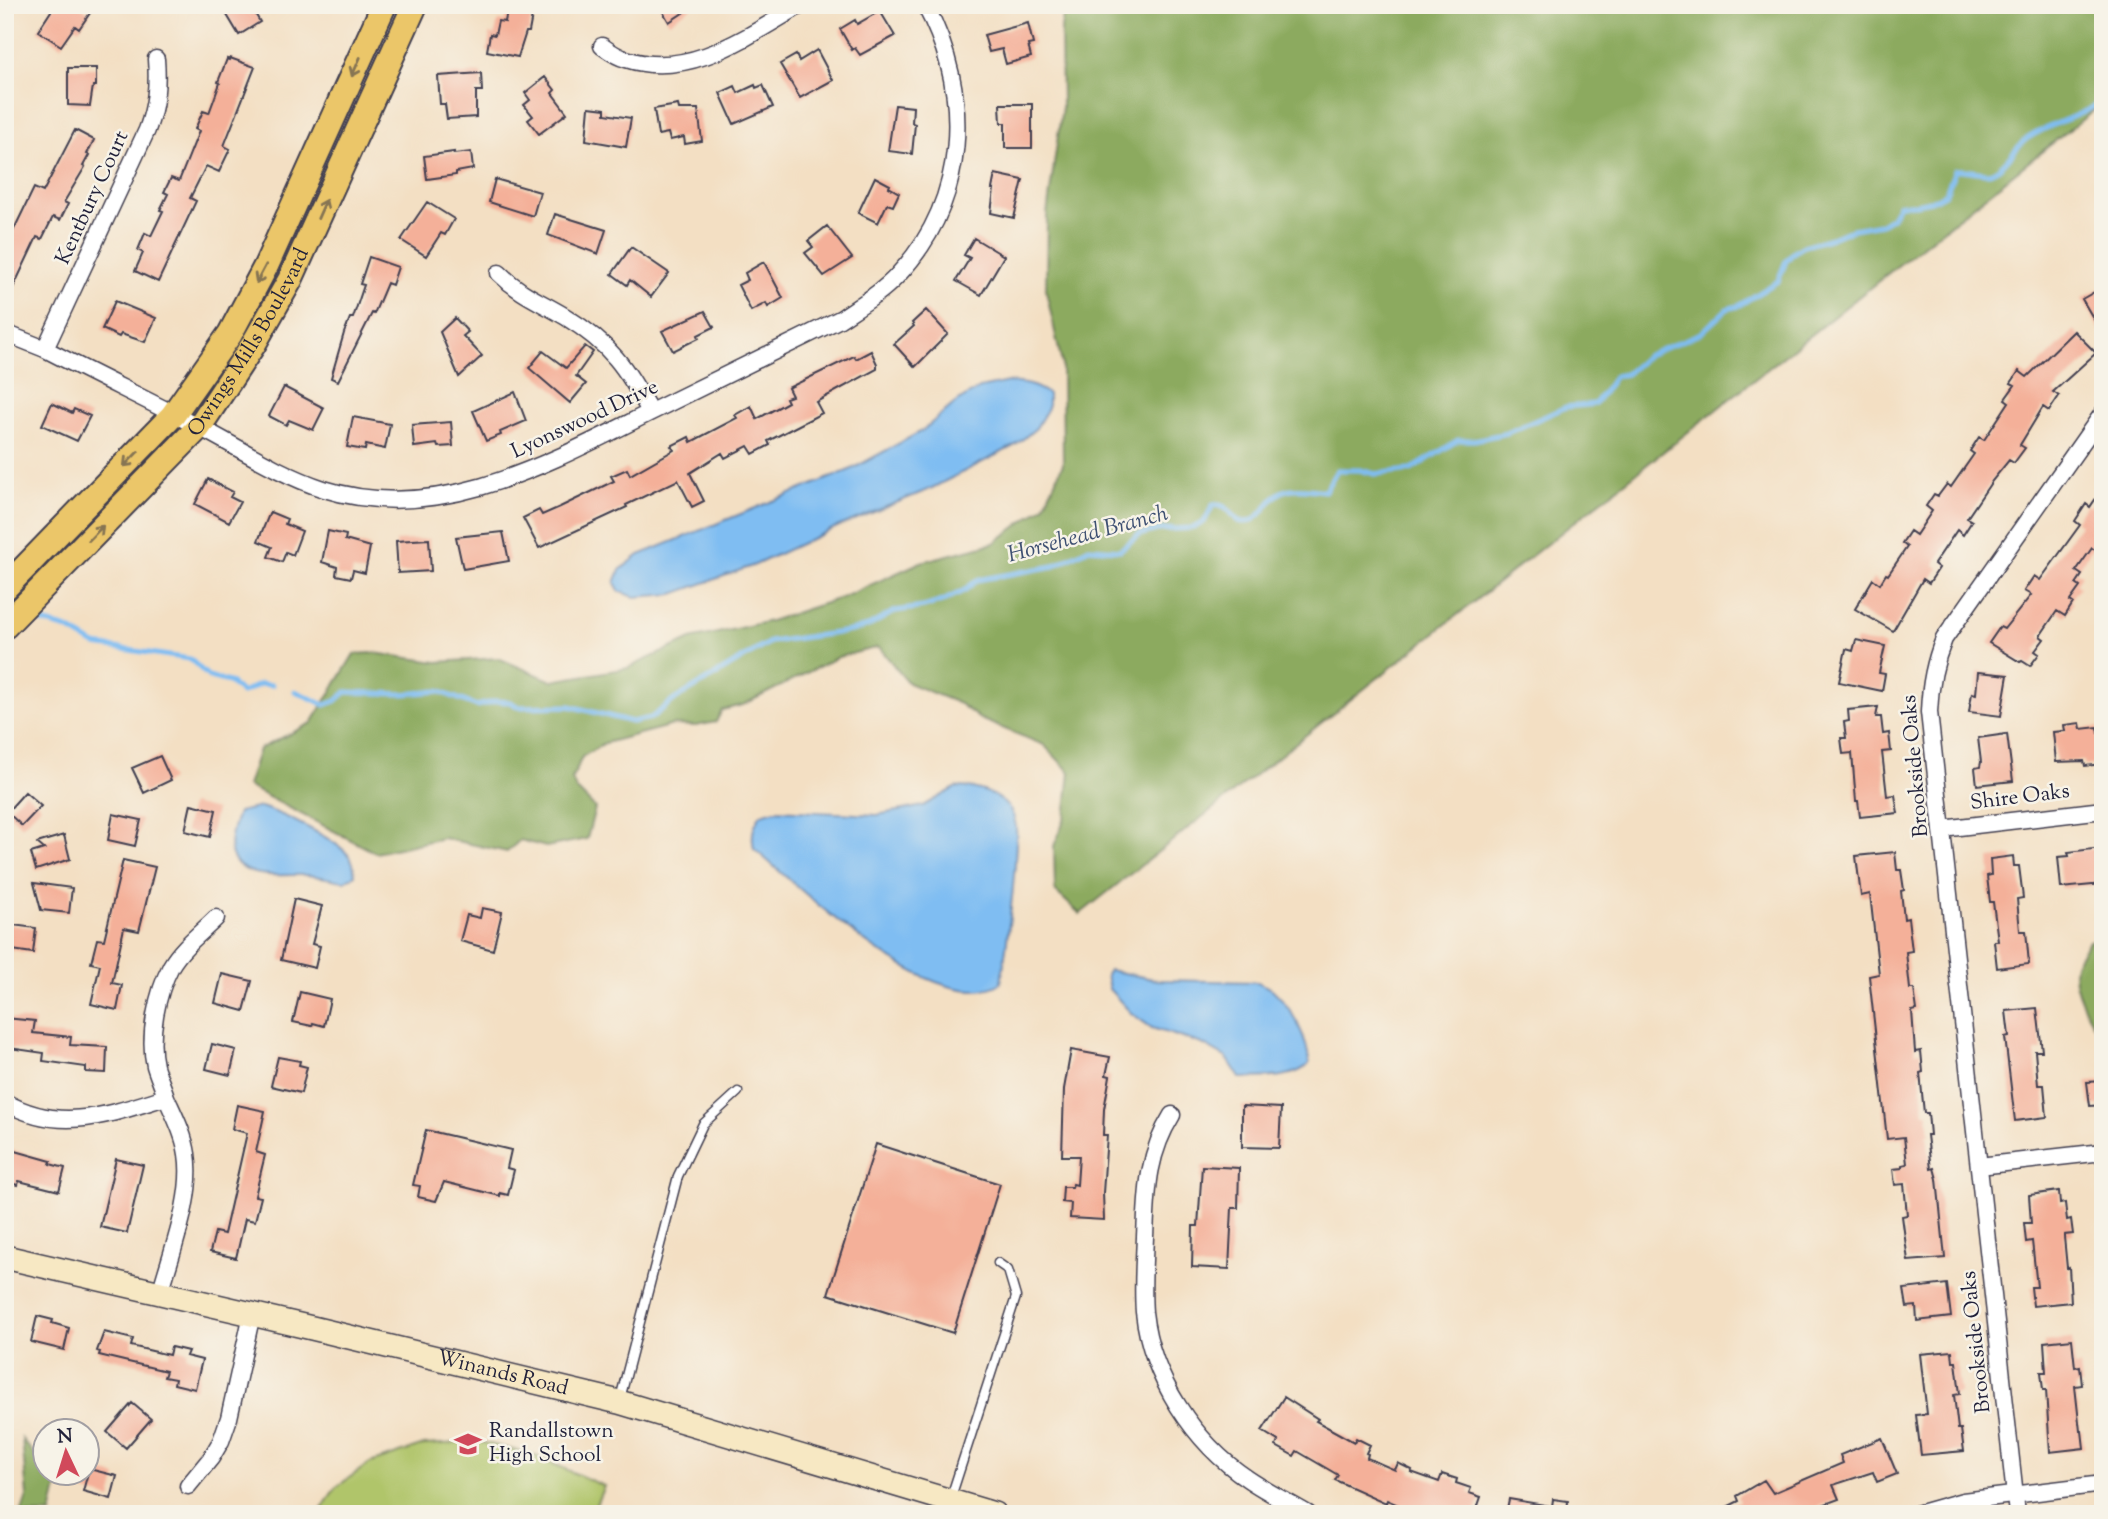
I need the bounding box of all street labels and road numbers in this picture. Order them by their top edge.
street label: Kentbury Court [49,126,137,270]
street label: Owings Mills Boulevard [181,243,318,445]
street label: Lyonswood Drive [507,373,663,467]
street label: Brookside Oaks [1895,694,1937,838]
street label: Shire Oaks [1968,777,2072,819]
street label: Brookside Oaks [1955,1269,1999,1415]
street label: Winands Road [434,1344,571,1404]

